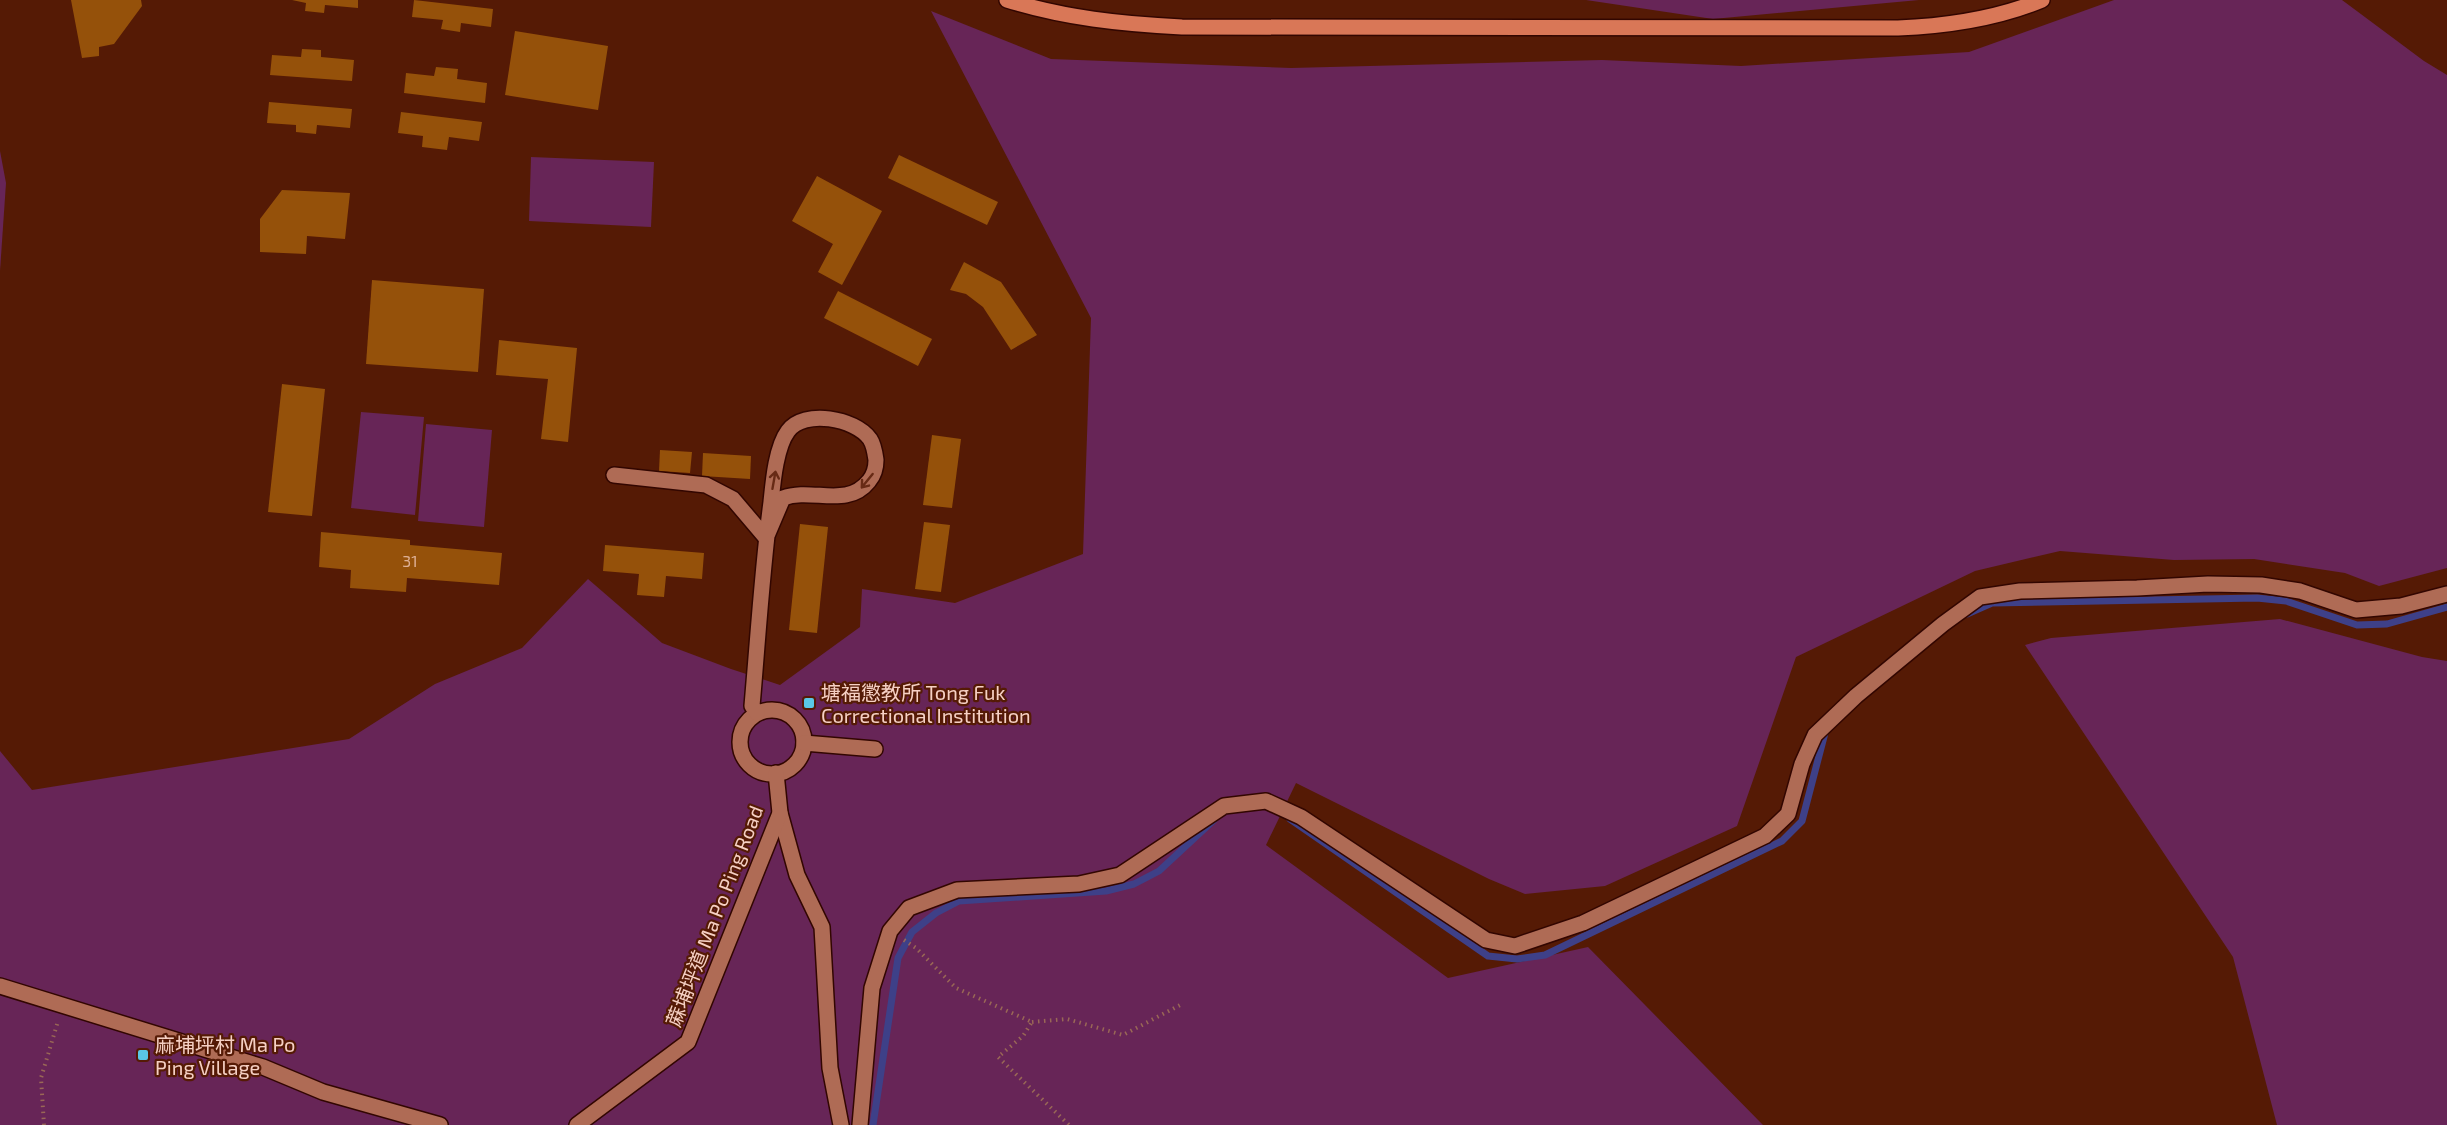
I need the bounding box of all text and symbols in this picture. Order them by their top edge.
one-way arrow [769,471,780,491]
one-way arrow [861,473,874,489]
house number: 31 [402,551,418,570]
place label: 塘福懲教所 Tong Fuk Correctional Institution [821,680,1031,727]
marker: 塘福懲教所 Tong Fuk Correctional Institution [802,696,816,710]
street label: 蔴埔坪道 Ma Po Ping Road [661,802,767,1030]
place label: 麻埔坪村 Ma Po Ping Village [155,1032,295,1079]
marker: 麻埔坪村 Ma Po Ping Village [136,1048,150,1062]

